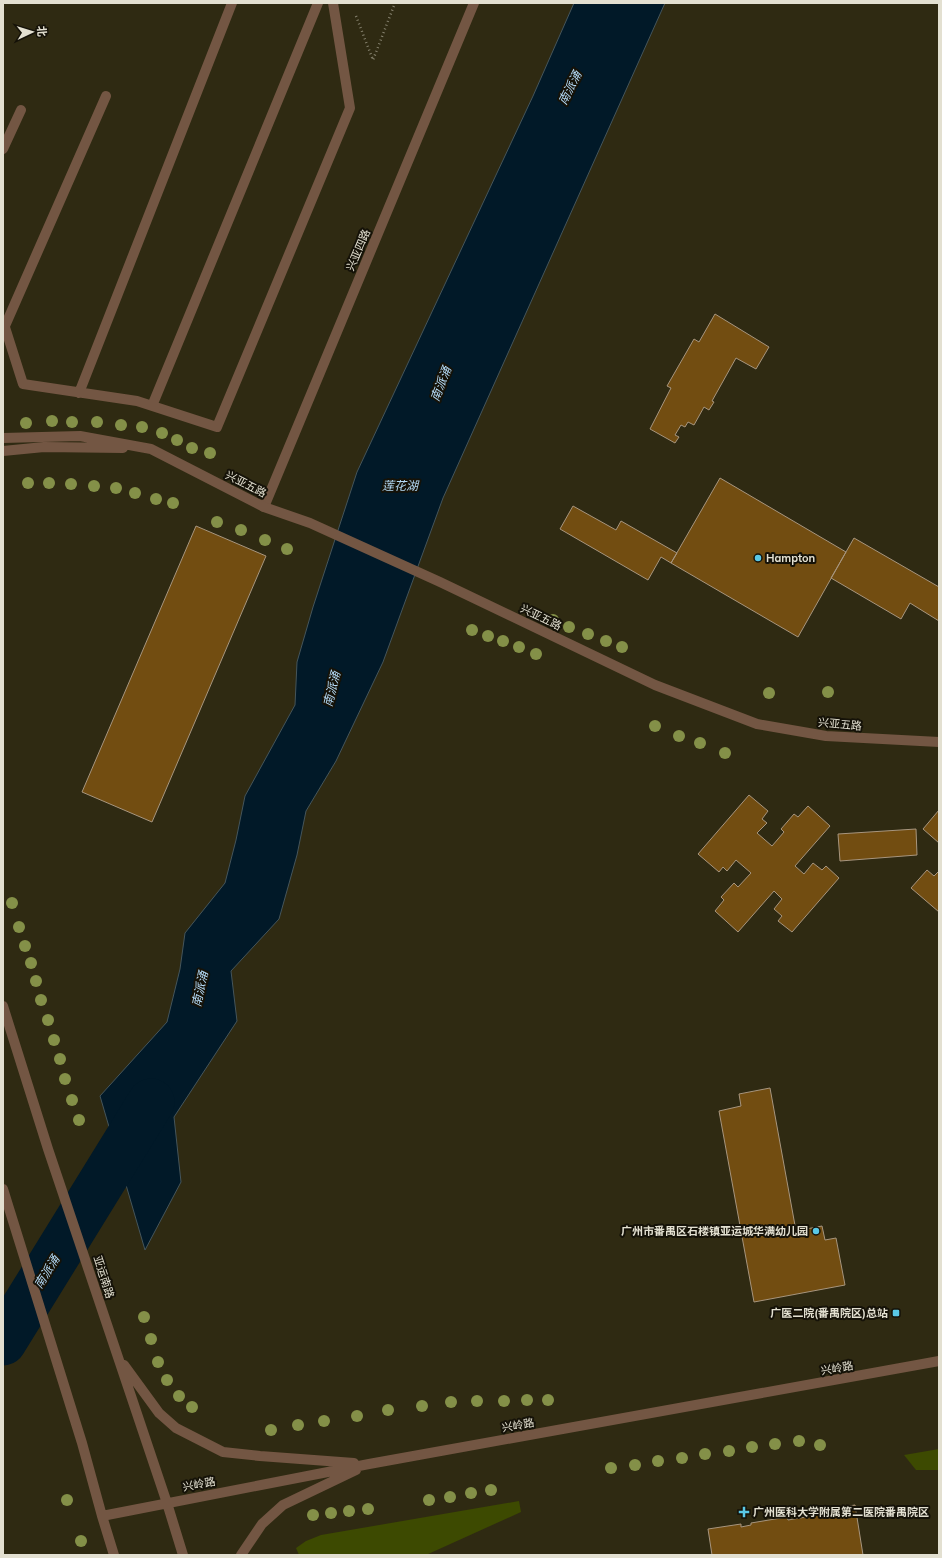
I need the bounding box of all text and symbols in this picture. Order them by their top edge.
north arrow [12,12,52,52]
text: 北 [35,25,49,37]
water label: 南派涌 [555,67,585,107]
street label: 兴亚四路 [343,227,373,273]
water label: 南派涌 [427,362,455,403]
street label: 兴亚五路 [223,468,269,500]
water label: 莲花湖 [382,478,420,493]
place label: Hampton [766,551,815,565]
marker: Hampton [753,553,763,563]
street label: 兴亚五路 [518,601,564,633]
water label: 南派涌 [320,668,344,708]
street label: 兴亚五路 [817,715,863,733]
water label: 南派涌 [188,968,211,1008]
place label: 广州市番禺区石楼镇亚运城华满幼儿园 [621,1224,808,1238]
marker: 广州市番禺区石楼镇亚运城华满幼儿园 [811,1226,821,1236]
water label: 南派涌 [31,1251,64,1291]
street label: 亚运南路 [91,1254,117,1300]
place label: 广医二院(番禺院区)总站 [770,1306,888,1320]
marker: 广医二院(番禺院区)总站 [891,1308,901,1318]
street label: 兴岭路 [820,1358,854,1378]
street label: 兴岭路 [501,1415,535,1435]
street label: 兴岭路 [181,1474,217,1494]
place label: 广州医科大学附属第二医院番禺院区 [753,1505,929,1519]
marker: 广州医科大学附属第二医院番禺院区 [738,1506,750,1518]

